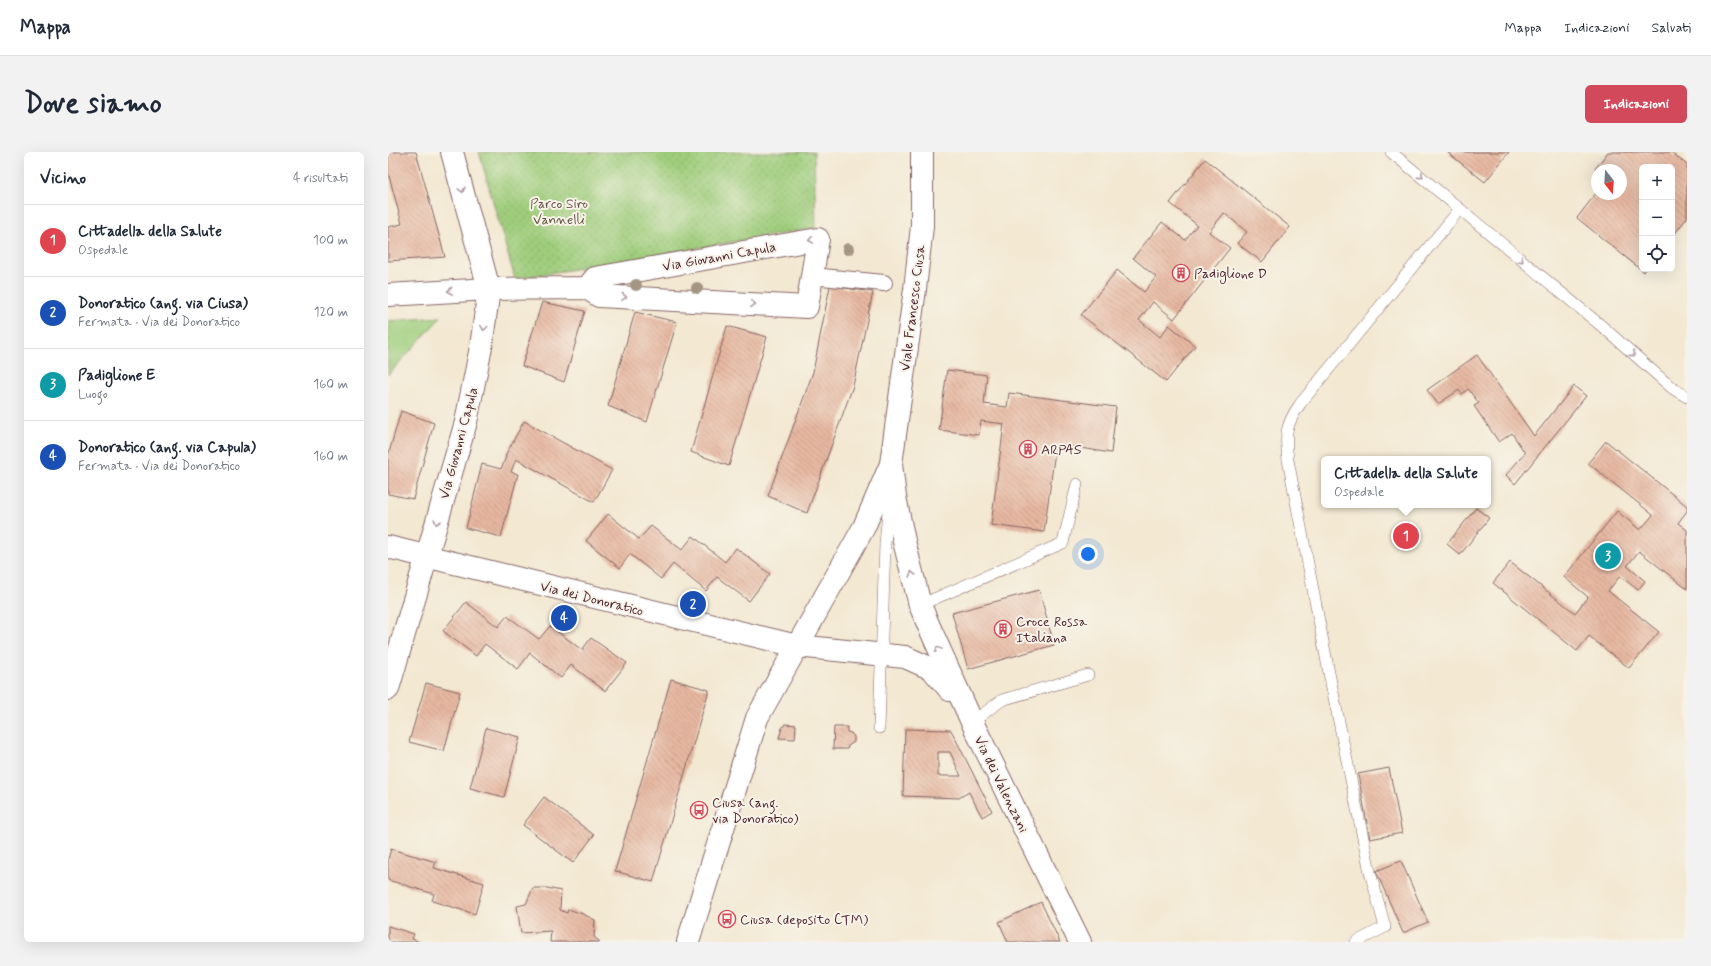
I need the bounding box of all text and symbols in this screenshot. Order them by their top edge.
text: Mappa [20,15,71,40]
text: Mappa [1504,19,1542,37]
text: Indicazioni [1564,19,1629,37]
text: Salvati [1651,19,1691,37]
button: Indicazioni [1585,85,1687,123]
text: Dove siamo [24,86,162,123]
north arrow [1591,164,1627,200]
map controls [1639,164,1675,272]
button: + [1639,164,1675,200]
text: Vicino [40,167,86,189]
text: 4 risultati [293,170,348,187]
one-way arrow [1416,172,1424,179]
one-way arrow [457,186,466,193]
park label: Parco Siro Vannelli [530,195,588,229]
button: − [1639,200,1675,236]
text: Cittadella della Salute [78,222,222,242]
text: 1 [50,232,56,249]
text: 100 m [313,232,348,249]
one-way arrow [808,235,814,244]
button: locate [1639,236,1675,272]
street label: Via Giovanni Capula [661,238,778,276]
text: Ospedale [78,242,128,259]
street label: Viale Francesco Ciusa [896,243,930,372]
one-way arrow [1516,255,1523,262]
building icon: Padiglione D [1171,263,1191,283]
place label: Padiglione D [1194,265,1267,284]
one-way arrow [447,287,453,296]
one-way arrow [621,293,627,302]
text: Donoratico (ang. via Ciusa) [78,294,248,314]
one-way arrow [750,300,756,309]
text: 2 [50,304,56,321]
text: 120 m [314,304,348,321]
text: Fermata · Via dei Donoratico [78,314,240,331]
one-way arrow [480,324,489,331]
one-way arrow [1629,349,1636,356]
text: Padiglione E [78,366,155,386]
text: 3 [50,376,56,393]
text: 160 m [313,376,348,393]
street label: Via Giovanni Capula [435,385,483,501]
text: Luogo [78,386,108,403]
text: Donoratico (ang. via Capula) [78,438,256,458]
building icon: ARPAS [1018,439,1038,459]
place label: ARPAS [1041,441,1082,459]
text: 4 [49,448,57,465]
text: 160 m [313,448,348,465]
popup [1321,456,1491,508]
text: Fermata · Via dei Donoratico [78,458,240,475]
text: Cittadella della Salute [1334,464,1478,484]
text: Ospedale [1334,484,1384,501]
one-way arrow [433,518,442,525]
pin: 1 [1393,521,1419,551]
pin: 3 [1595,541,1621,571]
your location [1078,544,1098,564]
one-way arrow [909,571,917,577]
street label: Via dei Donoratico [538,577,645,621]
pin: 2 [680,589,706,619]
pin: 4 [551,603,577,633]
place label: Croce Rossa Italiana [1016,613,1088,647]
building icon: Croce Rossa Italiana [993,619,1013,639]
one-way arrow [935,645,943,653]
street label: Via dei Valenzani [970,733,1032,836]
place label: Ciusa (ang. via Donoratico) [712,794,799,828]
bus stop icon: Ciusa (ang. via Donoratico) [689,800,709,820]
bus stop icon: Ciusa (deposito CTM) [717,909,737,929]
place label: Ciusa (deposito CTM) [740,911,868,929]

